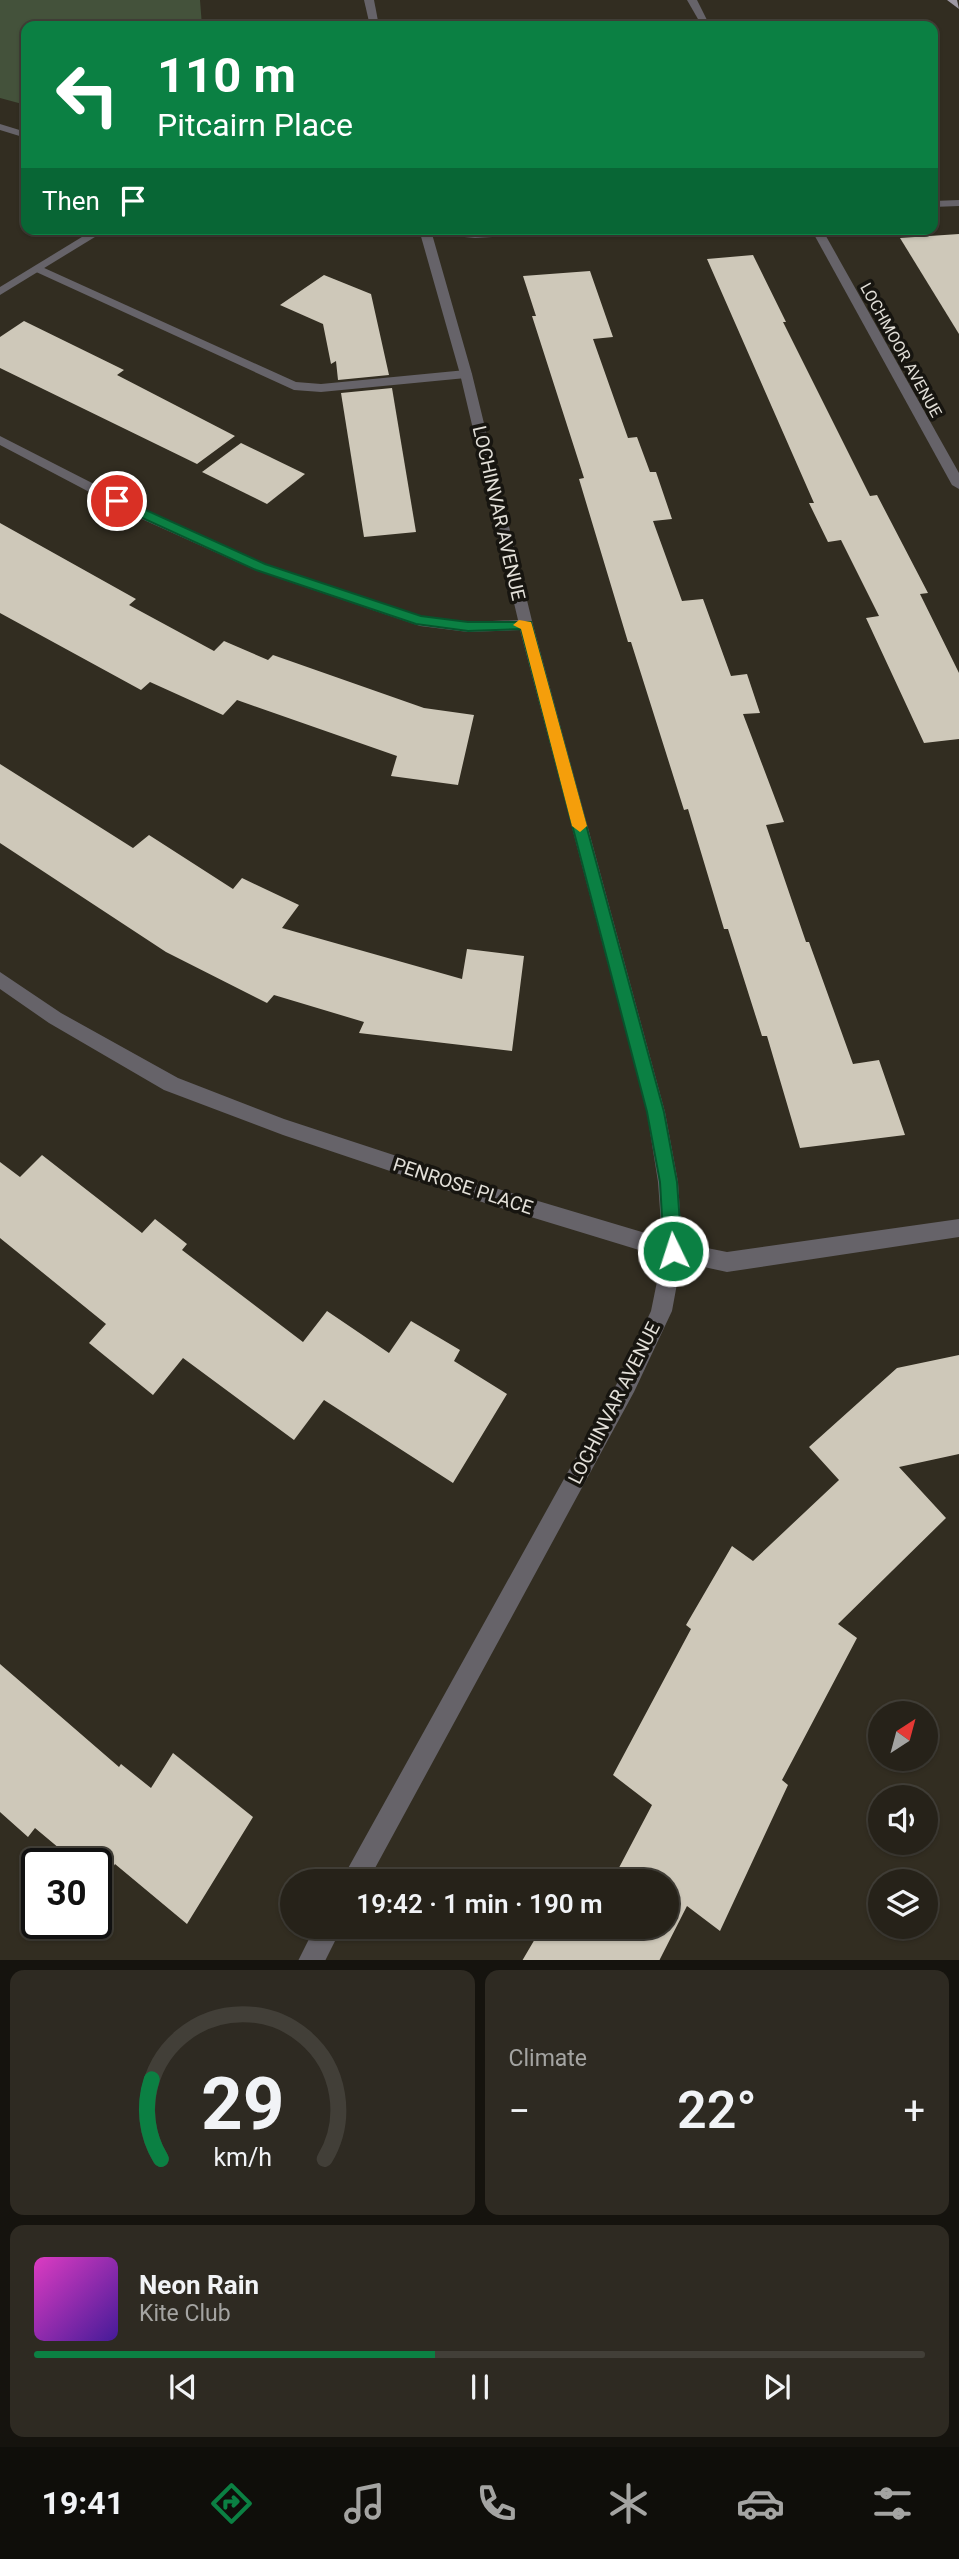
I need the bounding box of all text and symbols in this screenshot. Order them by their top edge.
text: 110 m [157,47,296,104]
icon: left [42,49,133,140]
text: Pitcairn Place [157,106,353,144]
icon: arrive [114,182,152,220]
text: Then [42,186,100,216]
street label: LOCHMOOR AVENUE [856,279,946,421]
street label: LOCHINVAR AVENUE [468,423,530,603]
pin [87,471,147,531]
icon: arrive [98,482,136,520]
street label: PENROSE PLACE [390,1153,536,1220]
position arrow [636,1214,710,1288]
street label: LOCHINVAR AVENUE [563,1318,665,1488]
north arrow [868,1701,938,1771]
map controls [868,1701,938,1939]
button: sound [868,1785,938,1855]
speed limit sign: 30 [21,1848,112,1939]
button: layers [868,1869,938,1939]
text: 19:42 · 1 min · 190 m [356,1889,603,1919]
text: Climate [509,2045,587,2072]
text: 29 [200,2061,284,2147]
text: 22° [677,2080,757,2141]
text: − [509,2089,530,2133]
text: + [903,2089,925,2133]
text: km/h [213,2142,272,2171]
text: Neon Rain [139,2270,259,2300]
text: Kite Club [139,2300,231,2327]
icon: previous [164,2368,202,2406]
icon: pause [461,2368,499,2406]
icon: next [758,2368,796,2406]
icon: directions [207,2479,256,2528]
icon: music [340,2479,389,2528]
icon: phone [472,2479,521,2528]
icon: climate [604,2479,653,2528]
icon: car [736,2479,785,2528]
icon: filters [868,2479,917,2528]
text: 19:41 [42,2484,124,2522]

